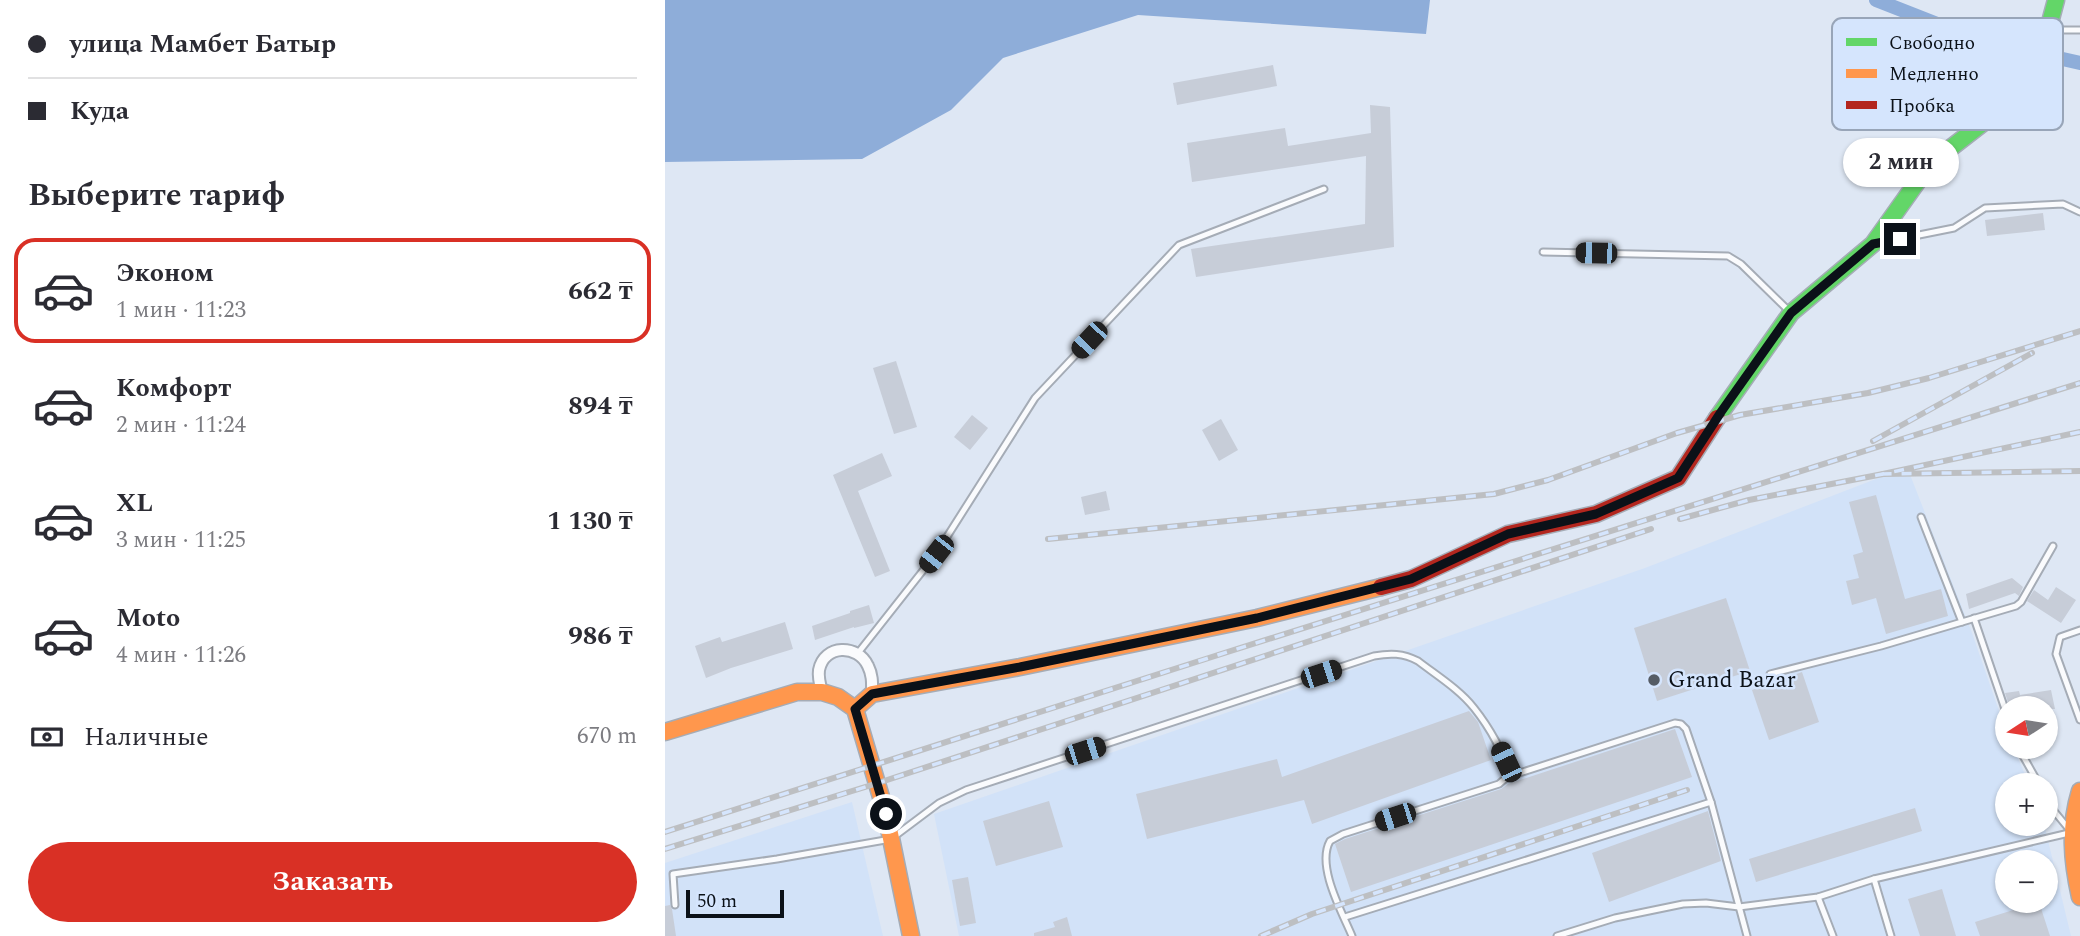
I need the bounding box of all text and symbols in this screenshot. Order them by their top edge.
legend [1832,18,2063,130]
text: улица Мамбет Батыр [70,24,336,64]
text: Свободно [1889,29,1975,58]
text: Медленно [1889,60,1979,89]
text: Куда [70,91,129,131]
text: Пробка [1889,92,1956,121]
callout: 2 мин [1842,138,1958,187]
text: 2 мин [1869,145,1933,180]
text: Выберите тариф [28,171,285,220]
route end [1884,223,1916,255]
car [1575,242,1618,264]
text: Эконом [116,253,214,293]
icon: car [32,259,95,322]
text: 662 ₸ [568,271,633,311]
text: 1 мин · 11:23 [116,293,246,328]
car [1067,317,1112,363]
text: Комфорт [116,368,231,408]
icon: car [32,374,95,437]
text: 894 ₸ [568,386,633,426]
text: 2 мин · 11:24 [116,408,246,443]
text: XL [116,483,153,523]
icon: car [32,489,95,552]
text: 1 130 ₸ [547,501,633,541]
text: 3 мин · 11:25 [116,523,246,558]
car [915,531,958,577]
text: Moto [116,598,180,638]
icon: car [32,604,95,667]
text: 986 ₸ [568,616,633,656]
text: 4 мин · 11:26 [116,638,246,673]
car [1298,658,1345,690]
place label: Grand Bazar [1668,663,1796,698]
marker: Grand Bazar [1646,672,1662,688]
north arrow [1995,696,2058,760]
map controls [1995,696,2058,913]
text: Наличные [84,717,209,757]
icon: cash [28,718,66,756]
text: 670 m [577,719,637,754]
car [1062,735,1109,767]
car [1488,739,1525,785]
button: + [1995,773,2058,836]
route start [870,798,902,830]
car [1372,801,1419,833]
button: Заказать [28,842,637,922]
button: − [1995,850,2058,913]
scale bar [686,887,784,919]
text: 50 m [697,887,737,916]

